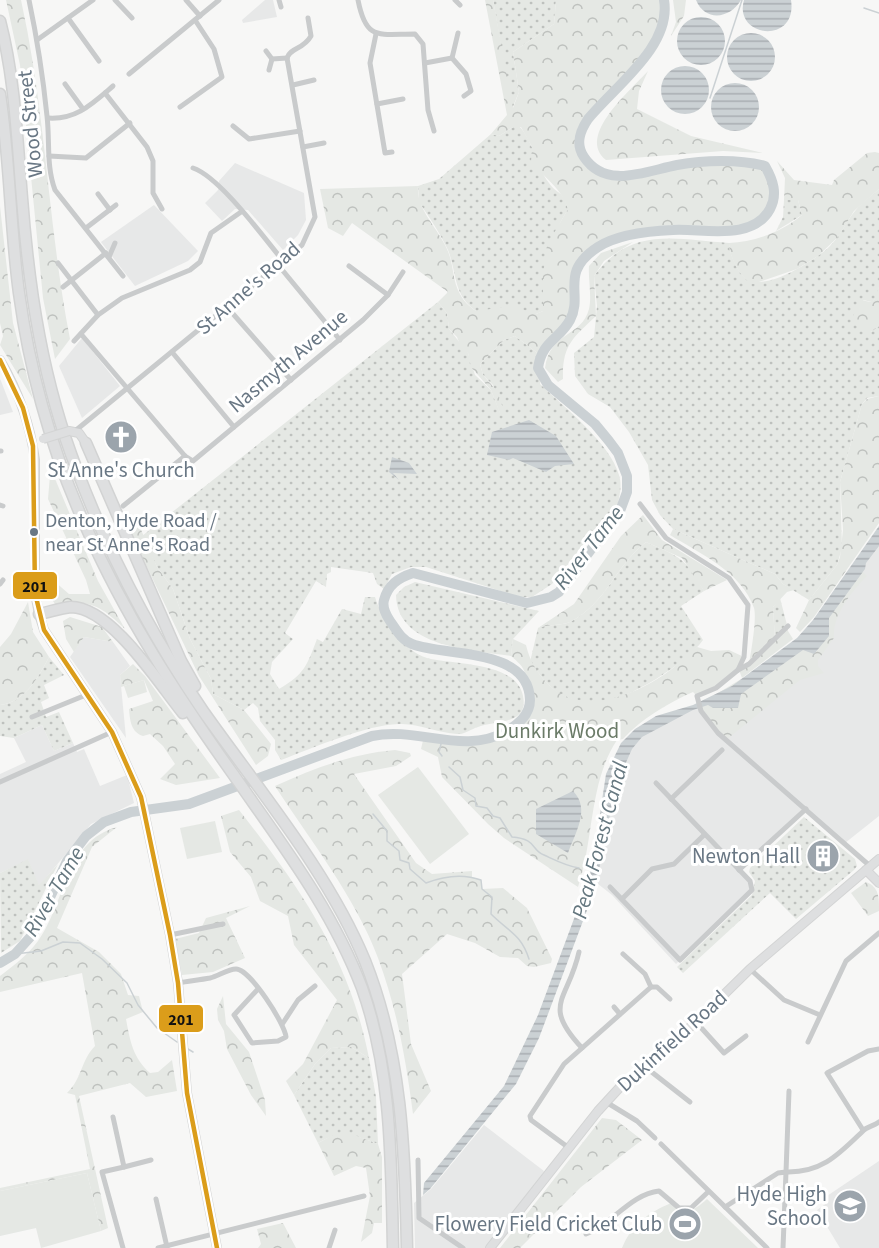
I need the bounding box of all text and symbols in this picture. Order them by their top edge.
street label: Wood Street [9,69,51,179]
street label: St Anne's Road [189,234,307,342]
street label: Nasmyth Avenue [222,302,354,420]
church icon: St Anne's Church [103,419,139,455]
place label: St Anne's Church [47,455,195,485]
water label: River Tame [546,499,632,597]
place label: Denton, Hyde Road / near St Anne's Road [45,507,217,559]
marker: Denton, Hyde Road / near St Anne's Road [28,526,40,538]
line badge: 201 [12,571,58,600]
text: 201 [22,576,48,598]
park label: Dunkirk Wood [495,716,619,746]
water label: Peak Forest Canal [564,758,636,922]
building icon: Newton Hall [805,838,841,874]
water label: River Tame [15,841,93,942]
place label: Newton Hall [692,841,800,871]
street label: Dukinfield Road [610,983,734,1099]
line badge: 201 [158,1004,204,1033]
text: 201 [168,1009,194,1031]
place label: Hyde High School [736,1179,827,1233]
school or university icon: Hyde High School [832,1188,868,1224]
sports icon: Flowery Field Cricket Club [667,1206,703,1242]
place label: Flowery Field Cricket Club [435,1209,662,1239]

